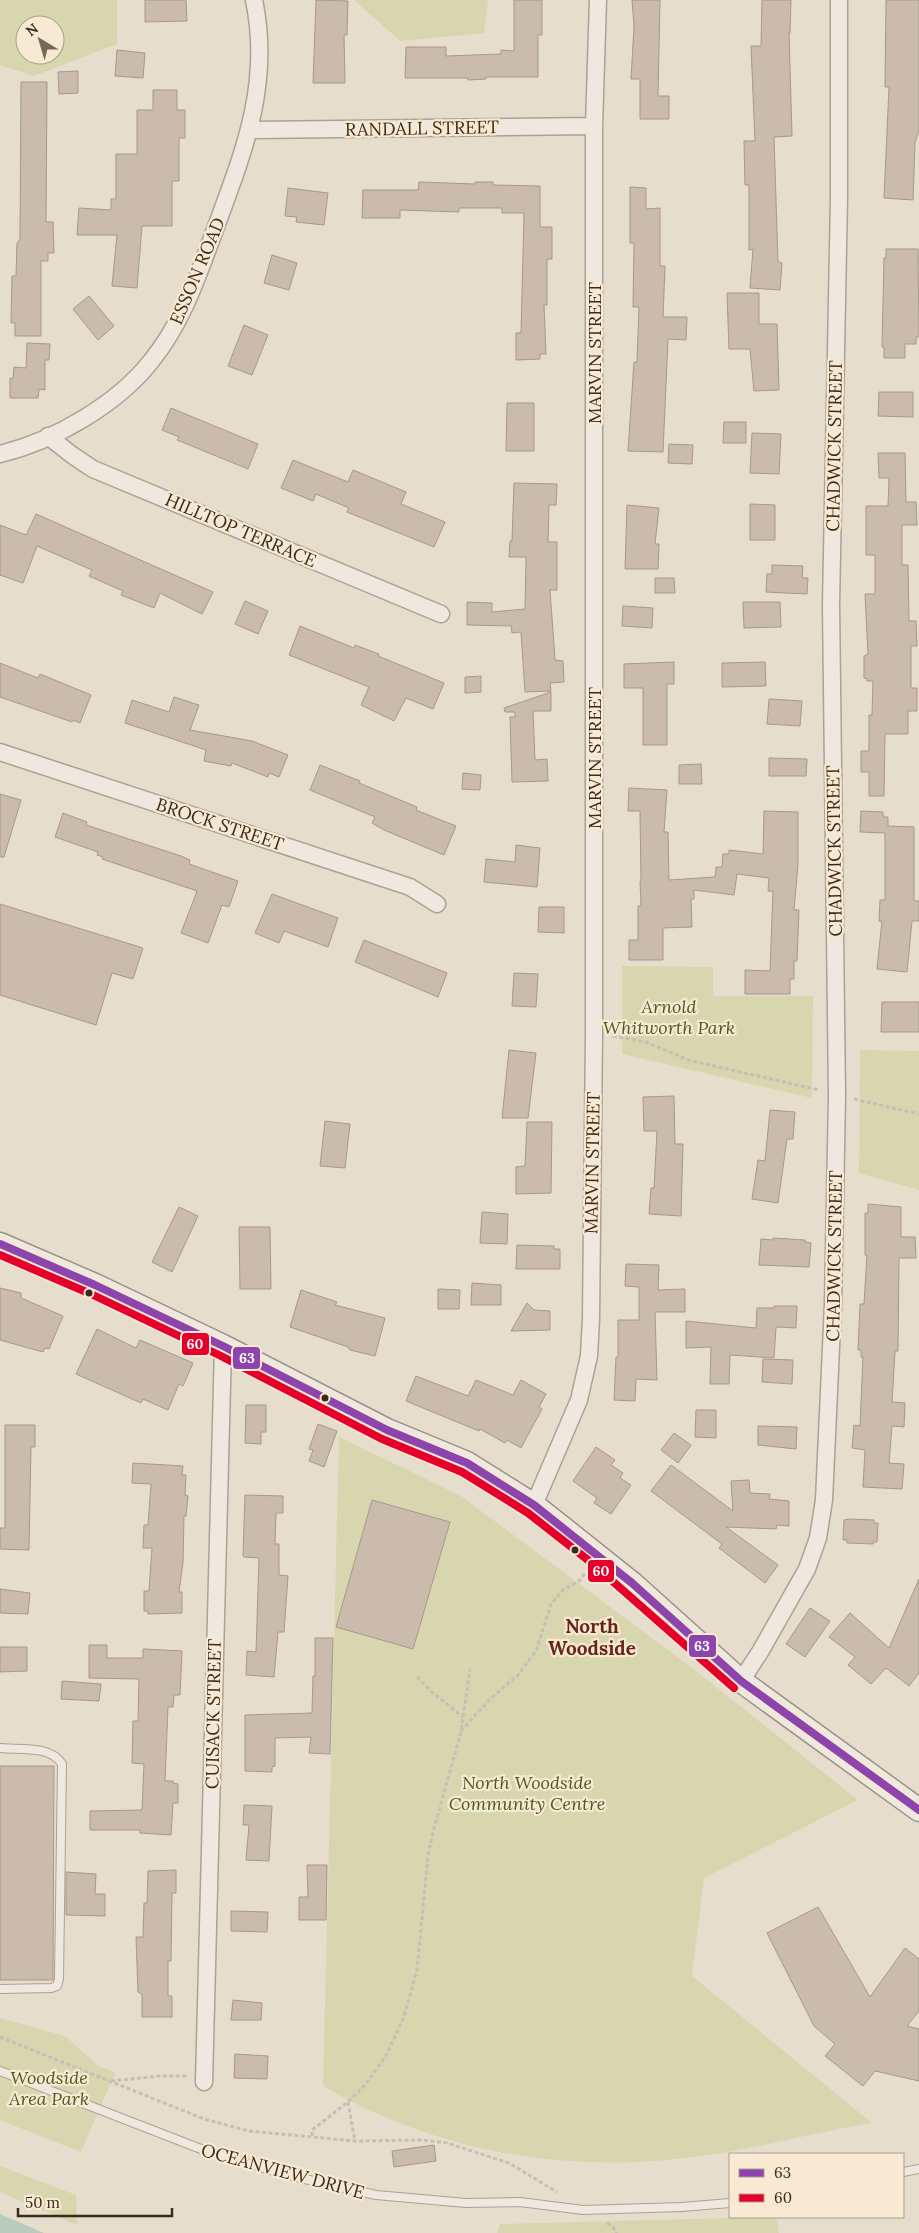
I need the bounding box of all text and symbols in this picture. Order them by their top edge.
north arrow [15,15,65,65]
text: N [22,19,42,40]
street label: RANDALL STREET [345,115,500,141]
street label: ESSON ROAD [164,214,230,328]
street label: MARVIN STREET [583,281,606,424]
street label: CHADWICK STREET [821,360,847,532]
street label: HILLTOP TERRACE [162,488,320,572]
street label: MARVIN STREET [583,686,606,829]
street label: CHADWICK STREET [821,765,847,937]
street label: BROCK STREET [153,792,287,856]
park label: Arnold Whitworth Park [603,995,735,1039]
street label: MARVIN STREET [579,1091,605,1234]
street label: CHADWICK STREET [821,1170,847,1342]
unlabelled marker [84,1288,94,1298]
line badge: 60 [181,1332,210,1356]
text: 60 [187,1335,204,1353]
line badge: 63 [232,1346,261,1370]
text: 63 [239,1349,255,1367]
unlabelled marker [320,1393,330,1403]
unlabelled marker [570,1545,580,1555]
line badge: 60 [587,1559,615,1583]
text: 60 [593,1562,610,1580]
district label: North Woodside [548,1614,636,1660]
line badge: 63 [688,1634,717,1658]
text: 63 [694,1637,710,1655]
street label: CUISACK STREET [200,1638,226,1789]
park label: North Woodside Community Centre [449,1771,605,1815]
park label: Woodside Area Park [8,2066,89,2110]
street label: OCEANVIEW DRIVE [199,2138,367,2204]
legend [729,2153,904,2218]
text: 63 [774,2163,791,2182]
scale bar [18,2186,171,2218]
text: 60 [774,2188,792,2207]
text: 50 m [25,2193,60,2212]

